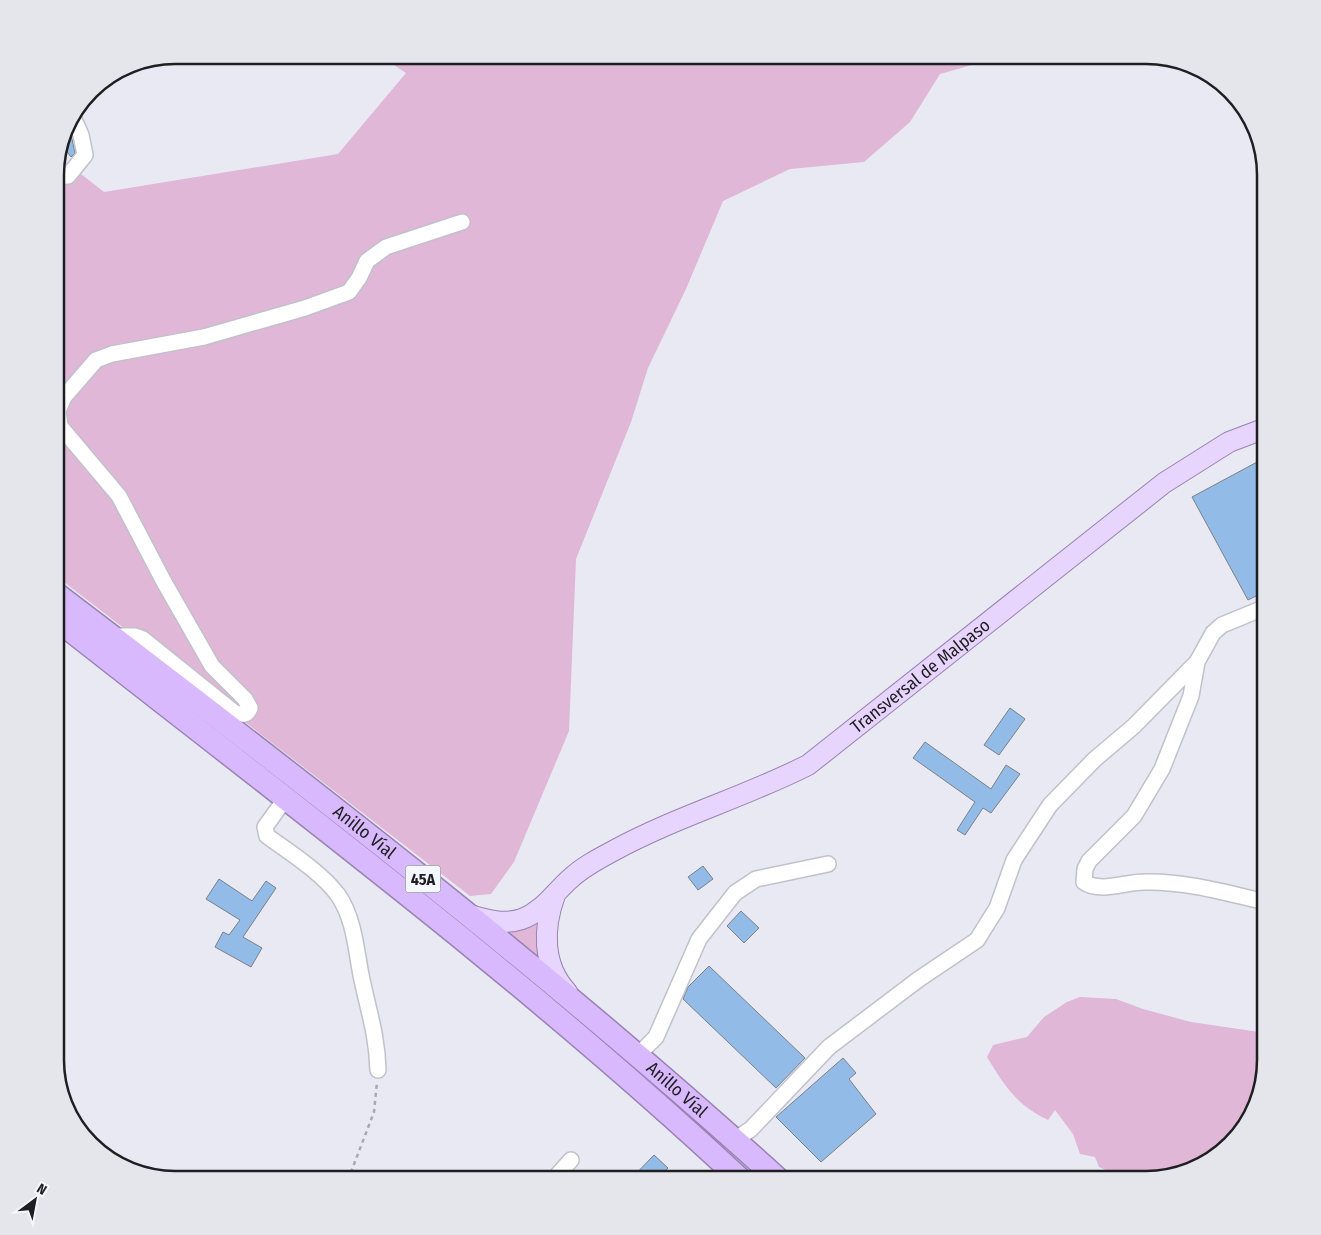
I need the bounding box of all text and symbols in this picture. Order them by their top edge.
street label: Transversal de Malpaso [846,614,994,738]
street label: Anillo Víal [329,800,401,864]
road number: 45A [406,866,440,892]
street label: Anillo Víal [642,1057,712,1122]
north arrow [10,1175,60,1225]
text: N [34,1180,50,1199]

